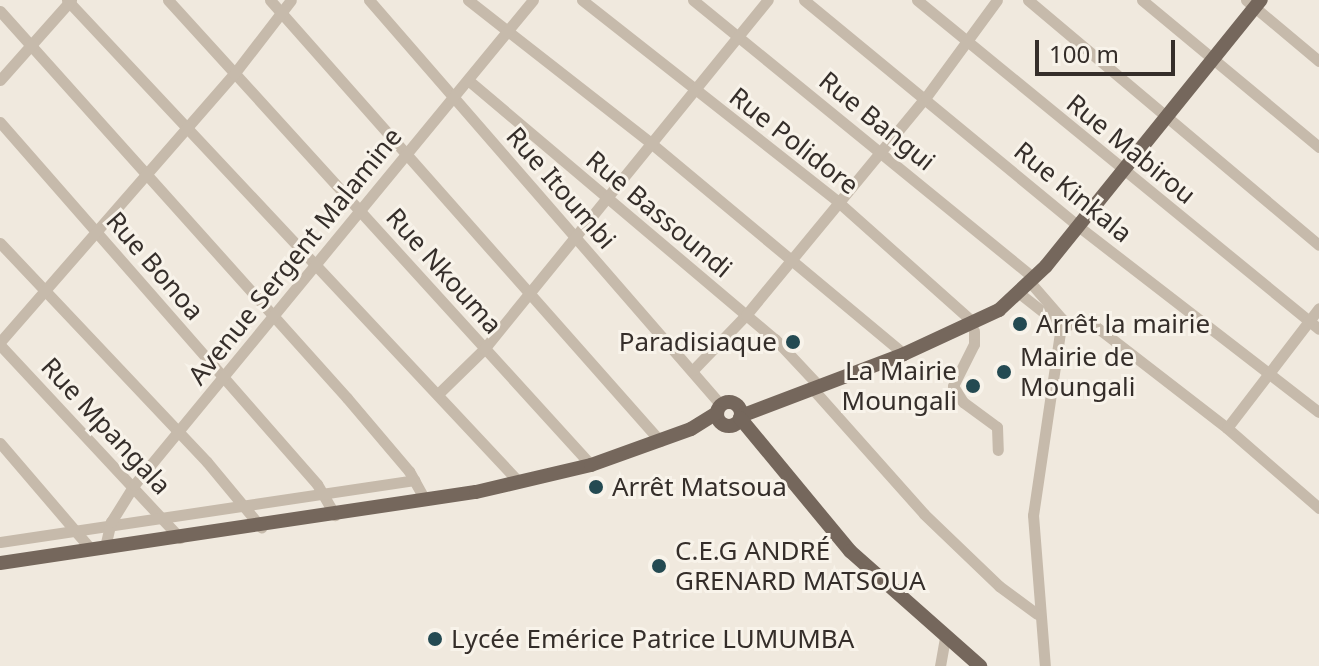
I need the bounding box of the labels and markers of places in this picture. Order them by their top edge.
place label: Arrêt la mairie [1036,308,1210,340]
marker: Arrêt la mairie [1011,315,1029,333]
place label: Paradisiaque [619,326,777,358]
marker: Paradisiaque [784,333,802,351]
place label: Mairie de Moungali [1020,341,1135,402]
place label: La Mairie Moungali [842,355,957,416]
marker: Mairie de Moungali [995,363,1013,381]
marker: La Mairie Moungali [964,377,982,395]
place label: Arrêt Matsoua [612,471,787,503]
marker: Arrêt Matsoua [587,478,605,496]
place label: C.E.G ANDRÉ GRENARD MATSOUA [675,535,926,596]
marker: C.E.G ANDRÉ GRENARD MATSOUA [650,557,668,575]
place label: Lycée Emérice Patrice LUMUMBA [451,623,854,655]
marker: Lycée Emérice Patrice LUMUMBA [426,630,444,648]

